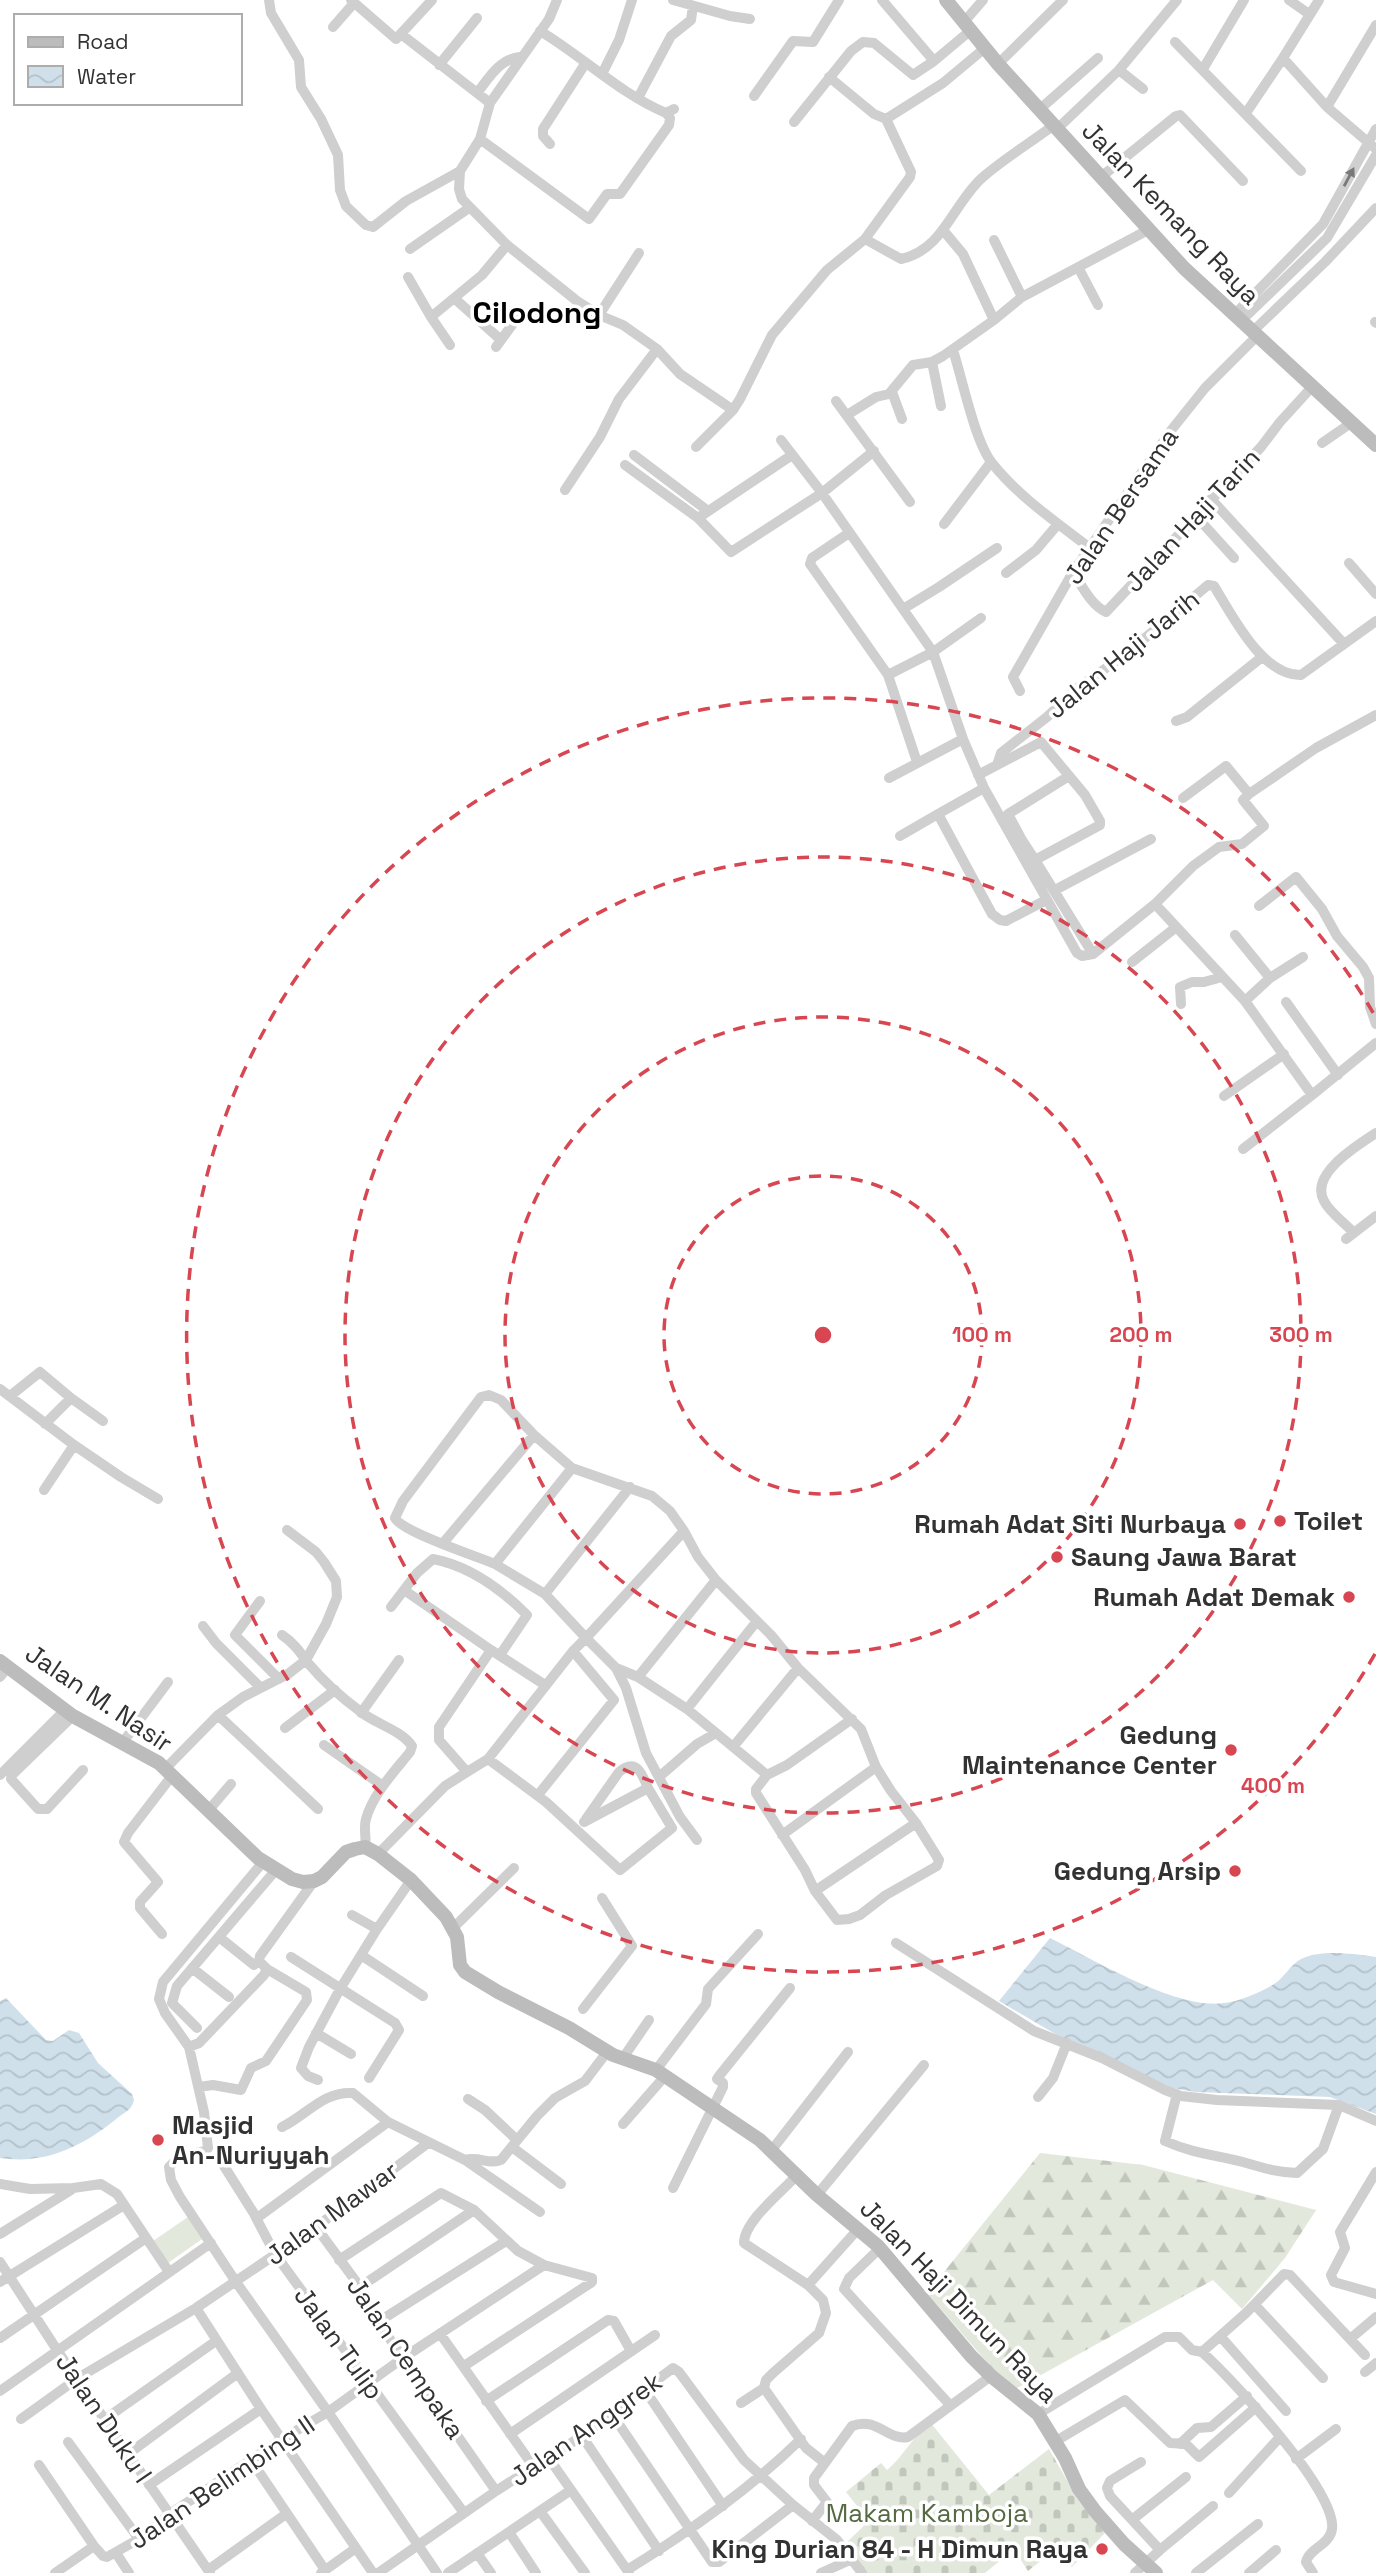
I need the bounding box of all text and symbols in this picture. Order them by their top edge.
legend [14,14,242,105]
text: Road [77,28,129,55]
text: Water [77,63,136,90]
street label: Jalan Kemang Raya [1074,114,1268,312]
one-way arrow [1343,166,1355,186]
district label: Cilodong [473,293,601,332]
street label: Jalan Bersama [1056,421,1186,591]
street label: Jalan Haji Tarin [1117,441,1267,599]
street label: Jalan Haji Jarih [1040,582,1206,726]
text: 100 m [952,1321,1012,1348]
text: 200 m [1110,1321,1172,1348]
text: 300 m [1269,1321,1333,1348]
centre of rings [811,1323,835,1347]
place label: Toilet [1294,1504,1363,1538]
place label: Rumah Adat Siti Nurbaya [914,1507,1226,1541]
marker: Toilet [1272,1513,1288,1529]
marker: Rumah Adat Siti Nurbaya [1232,1516,1248,1532]
place label: Saung Jawa Barat [1071,1540,1297,1574]
marker: Saung Jawa Barat [1049,1549,1065,1565]
place label: Rumah Adat Demak [1093,1580,1335,1614]
marker: Rumah Adat Demak [1341,1589,1357,1605]
street label: Jalan M. Nasir [19,1636,179,1760]
place label: Gedung Maintenance Center [962,1718,1217,1782]
marker: Gedung Maintenance Center [1223,1742,1239,1758]
text: 400 m [1241,1772,1305,1799]
place label: Gedung Arsip [1054,1854,1221,1888]
marker: Gedung Arsip [1227,1863,1243,1879]
place label: Masjid An-Nuriyyah [172,2108,329,2172]
marker: Masjid An-Nuriyyah [150,2132,166,2148]
street label: Jalan Mawar [259,2153,405,2273]
street label: Jalan Haji Dimun Raya [853,2192,1066,2410]
street label: Jalan Cempaka [339,2270,473,2446]
street label: Jalan Tulip [287,2280,391,2406]
street label: Jalan Duku I [48,2346,160,2490]
street label: Jalan Anggrek [503,2364,669,2494]
street label: Jalan Belimbing II [123,2407,321,2557]
park label: Makam Kamboja [826,2496,1028,2530]
place label: King Durian 84 - H Dimun Raya [712,2532,1088,2566]
marker: King Durian 84 - H Dimun Raya [1094,2541,1110,2557]

